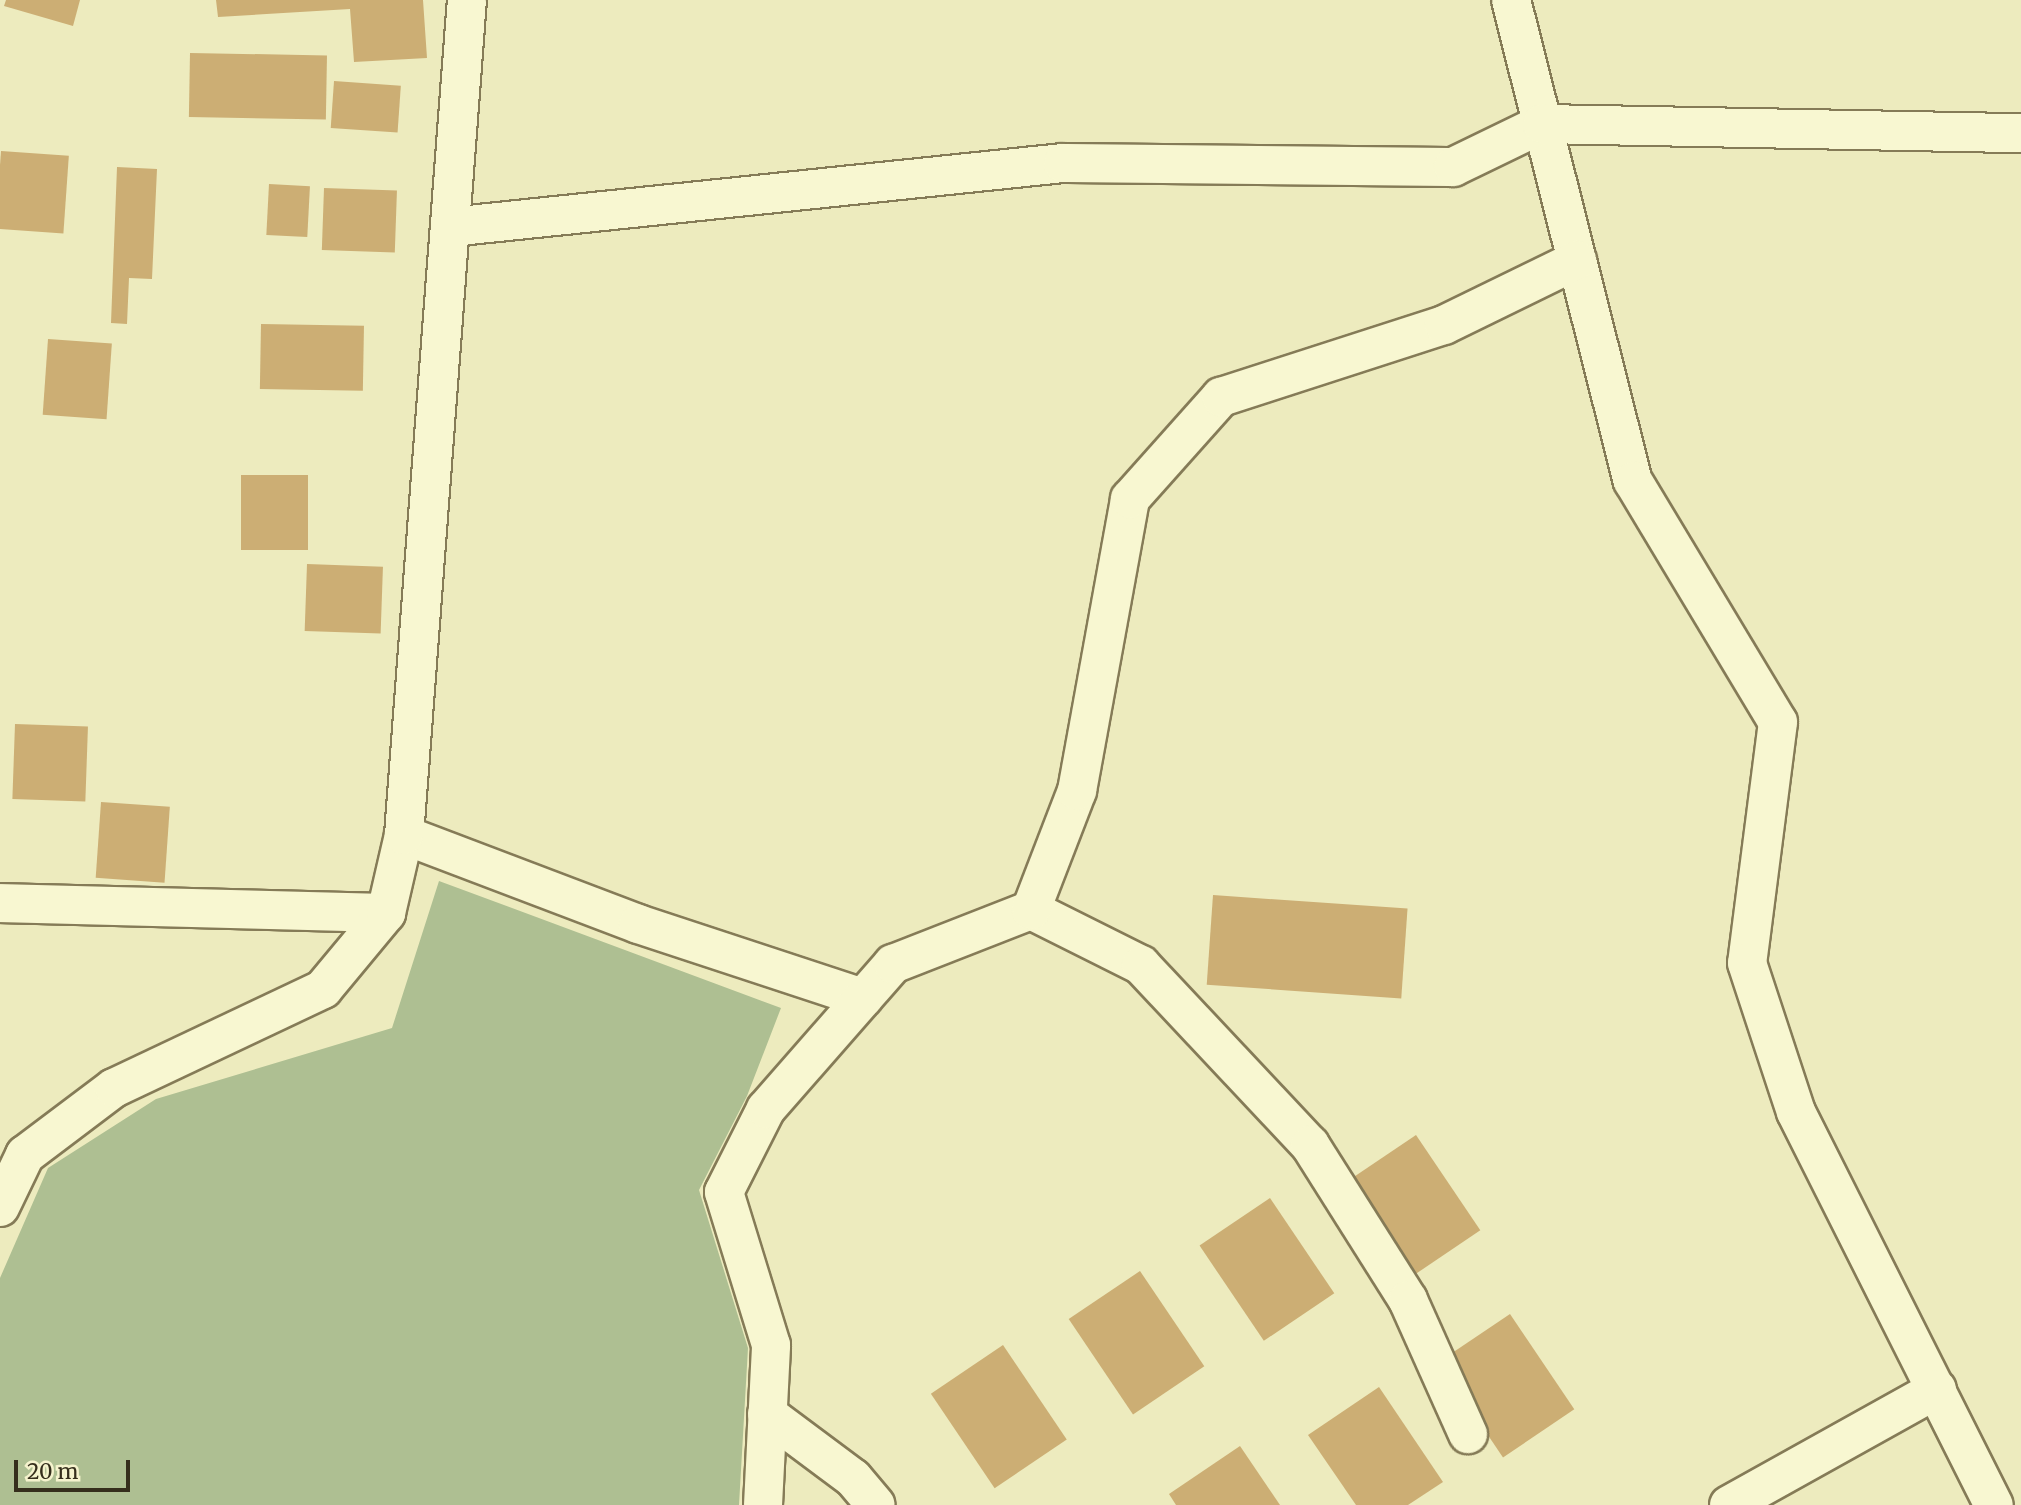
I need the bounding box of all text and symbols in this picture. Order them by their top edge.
scale bar [18,1446,133,1490]
text: 20 m [27,1458,78,1485]

